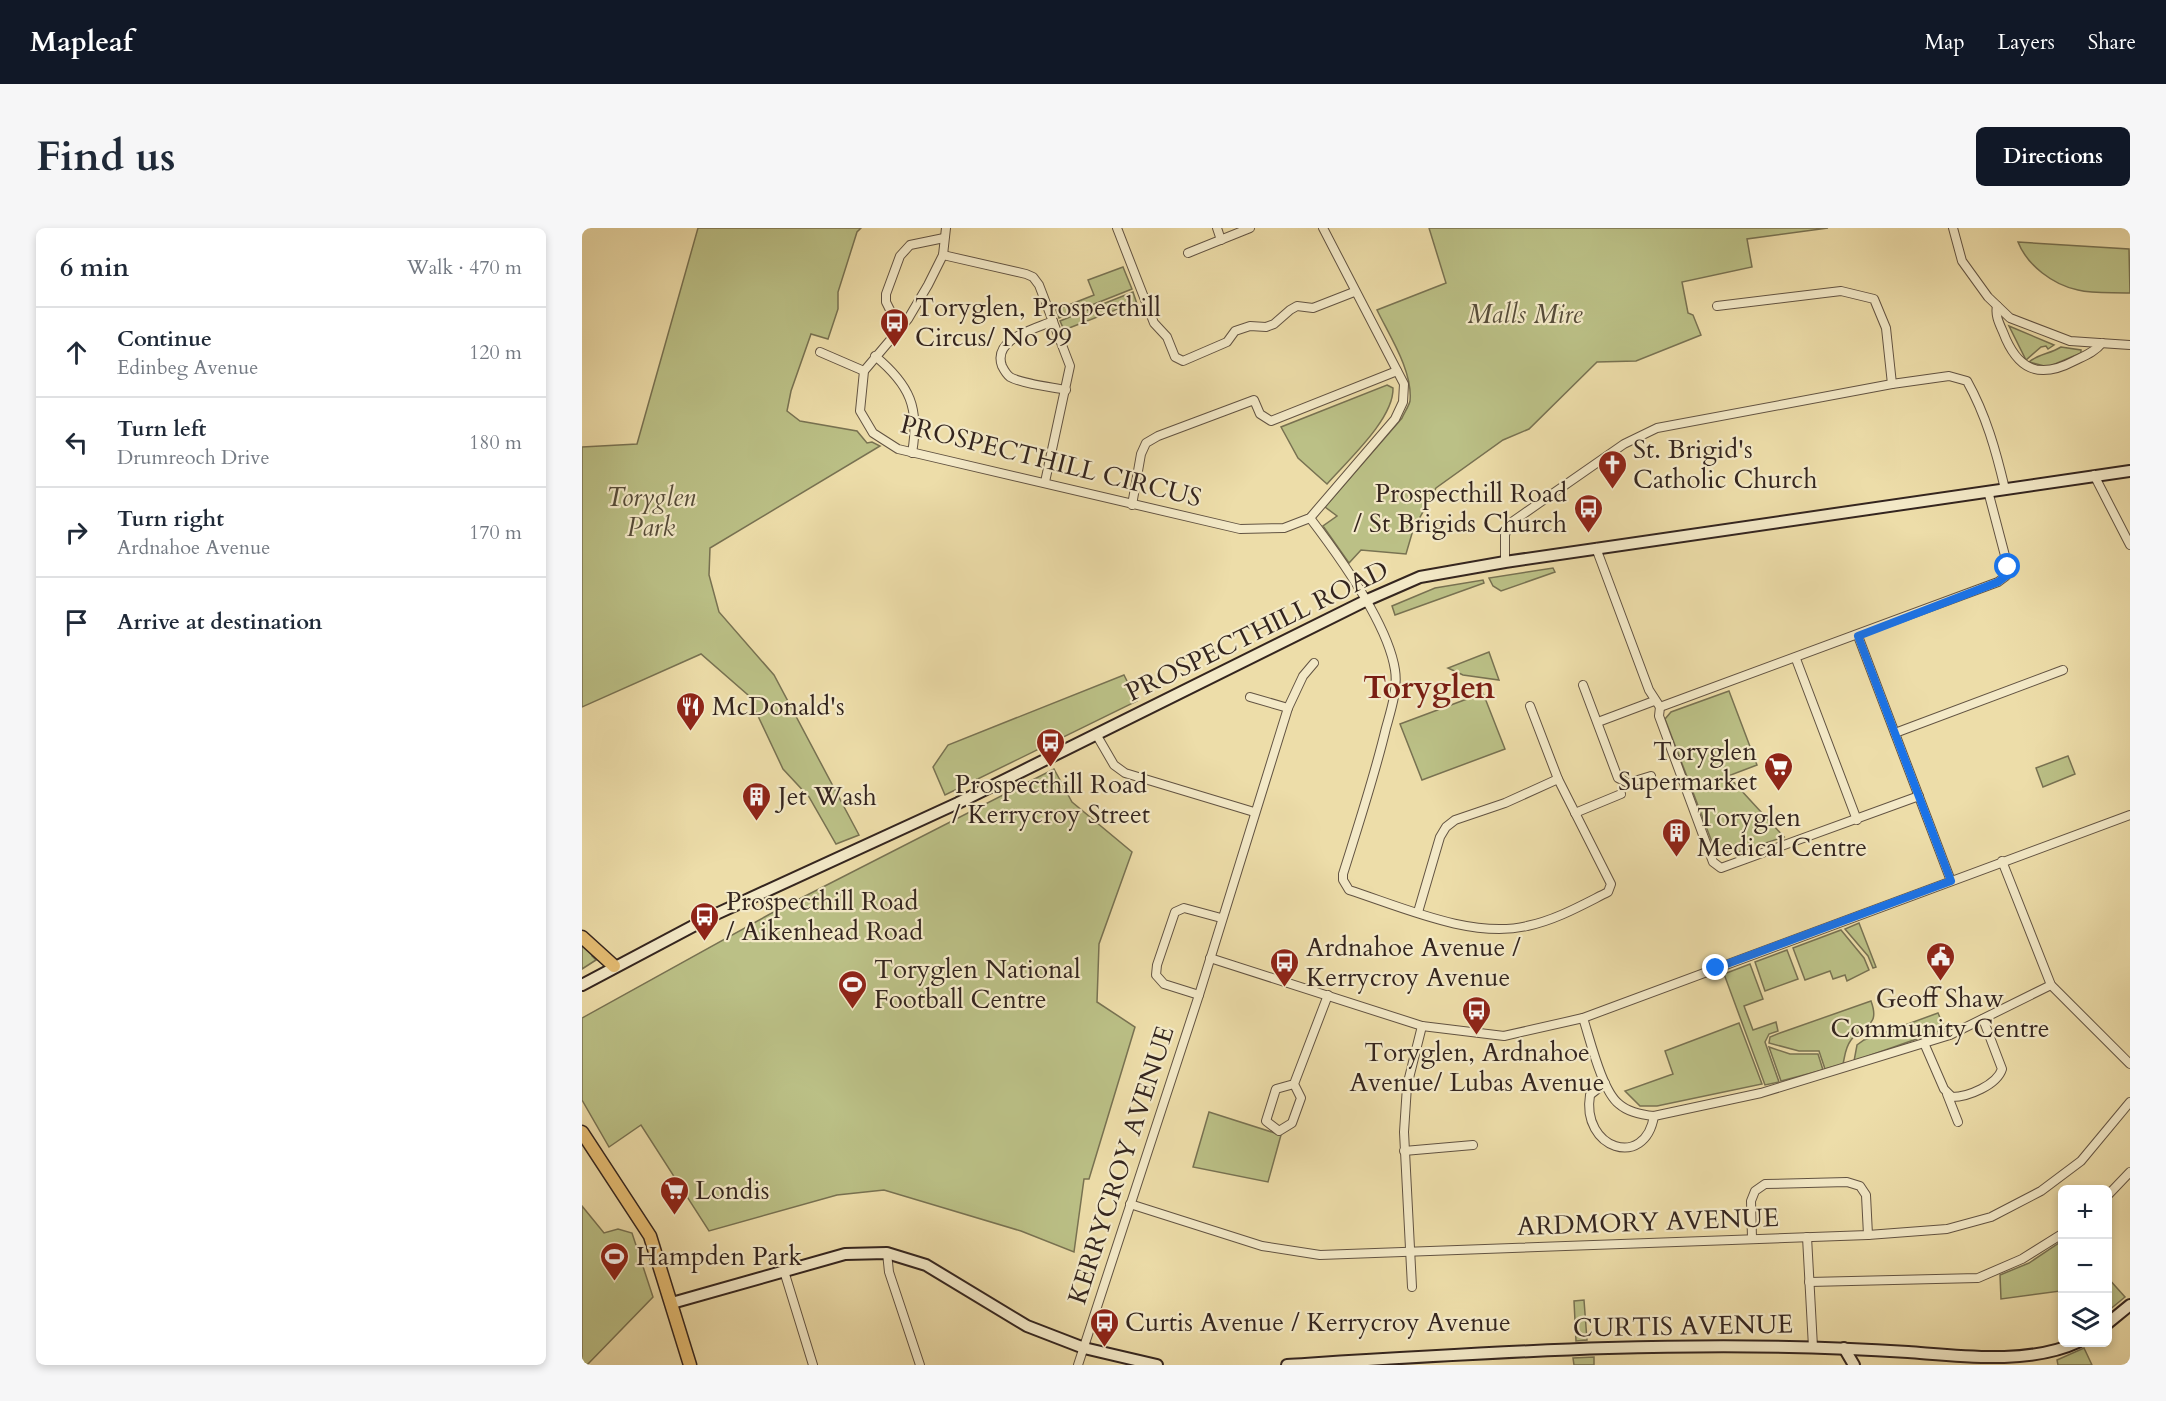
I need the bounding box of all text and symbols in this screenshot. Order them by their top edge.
text: Mapleaf [30,23,133,61]
text: Map [1925,28,1965,57]
text: Layers [1998,28,2055,57]
text: Share [2088,28,2136,57]
button: Directions [1976,127,2130,186]
text: Find us [36,128,176,185]
text: 6 min [60,250,129,285]
text: Walk · 470 m [407,254,522,281]
place label: Toryglen, Prospecthill Circus/ No 99 [915,290,1161,355]
park label: Malls Mire [1468,297,1583,332]
bus stop icon: Toryglen, Prospecthill Circus/ No 99 [878,306,910,348]
text: Continue [117,324,212,354]
icon: ahead [60,336,93,369]
text: 120 m [469,339,522,366]
text: Edinbeg Avenue [117,354,258,381]
street label: PROSPECTHILL CIRCUS [897,407,1205,515]
text: Turn left [117,414,206,444]
icon: left [60,426,93,459]
text: 180 m [469,429,522,456]
place label: St. Brigid's Catholic Church [1633,432,1817,497]
text: Drumreoch Drive [117,444,269,471]
church icon: St. Brigid's Catholic Church [1596,448,1628,490]
place label: Prospecthill Road / St Brigids Church [1353,476,1567,541]
park label: Toryglen Park [606,480,696,545]
bus stop icon: Prospecthill Road / St Brigids Church [1572,492,1604,534]
text: Turn right [117,504,224,534]
icon: right [60,516,93,549]
text: 170 m [469,519,522,546]
text: Ardnahoe Avenue [117,534,270,561]
street label: PROSPECTHILL ROAD [1120,552,1394,710]
route start [1994,553,2020,579]
icon: arrive [60,606,93,639]
text: Arrive at destination [117,607,322,637]
district label: Toryglen [1363,666,1495,710]
place label: McDonald's [712,689,845,724]
restaurant icon: McDonald's [675,690,707,732]
bus stop icon: Prospecthill Road / Kerrycroy Street [1035,726,1067,768]
place label: Toryglen Supermarket [1618,734,1757,799]
supermarket icon: Toryglen Supermarket [1762,750,1794,792]
place label: Prospecthill Road / Kerrycroy Street [952,767,1150,832]
place label: Jet Wash [774,779,877,814]
building icon: Jet Wash [741,780,773,822]
place label: Toryglen Medical Centre [1697,800,1867,865]
building icon: Toryglen Medical Centre [1660,816,1692,858]
place label: Prospecthill Road / Aikenhead Road [726,884,923,949]
bus stop icon: Prospecthill Road / Aikenhead Road [689,900,721,942]
place label: Ardnahoe Avenue / Kerrycroy Avenue [1306,930,1521,995]
public building icon: Geoff Shaw Community Centre [1924,940,1956,982]
bus stop icon: Ardnahoe Avenue / Kerrycroy Avenue [1269,946,1301,988]
place label: Toryglen National Football Centre [874,952,1081,1017]
route end [1702,954,1728,980]
sports icon: Toryglen National Football Centre [837,968,869,1010]
place label: Geoff Shaw Community Centre [1830,981,2050,1046]
bus stop icon: Toryglen, Ardnahoe Avenue/ Lubas Avenue [1461,994,1493,1036]
street label: KERRYCROY AVENUE [1059,1021,1183,1309]
place label: Toryglen, Ardnahoe Avenue/ Lubas Avenue [1350,1035,1604,1100]
place label: Londis [695,1173,769,1208]
supermarket icon: Londis [658,1174,690,1216]
map controls [2058,1185,2112,1347]
button: + [2058,1185,2112,1239]
street label: ARDMORY AVENUE [1516,1200,1780,1244]
place label: Hampden Park [636,1239,802,1274]
button: − [2058,1239,2112,1293]
sports icon: Hampden Park [599,1240,631,1282]
button: layers [2058,1293,2112,1347]
place label: Curtis Avenue / Kerrycroy Avenue [1125,1305,1511,1340]
bus stop icon: Curtis Avenue / Kerrycroy Avenue [1088,1306,1120,1348]
street label: CURTIS AVENUE [1573,1307,1793,1345]

